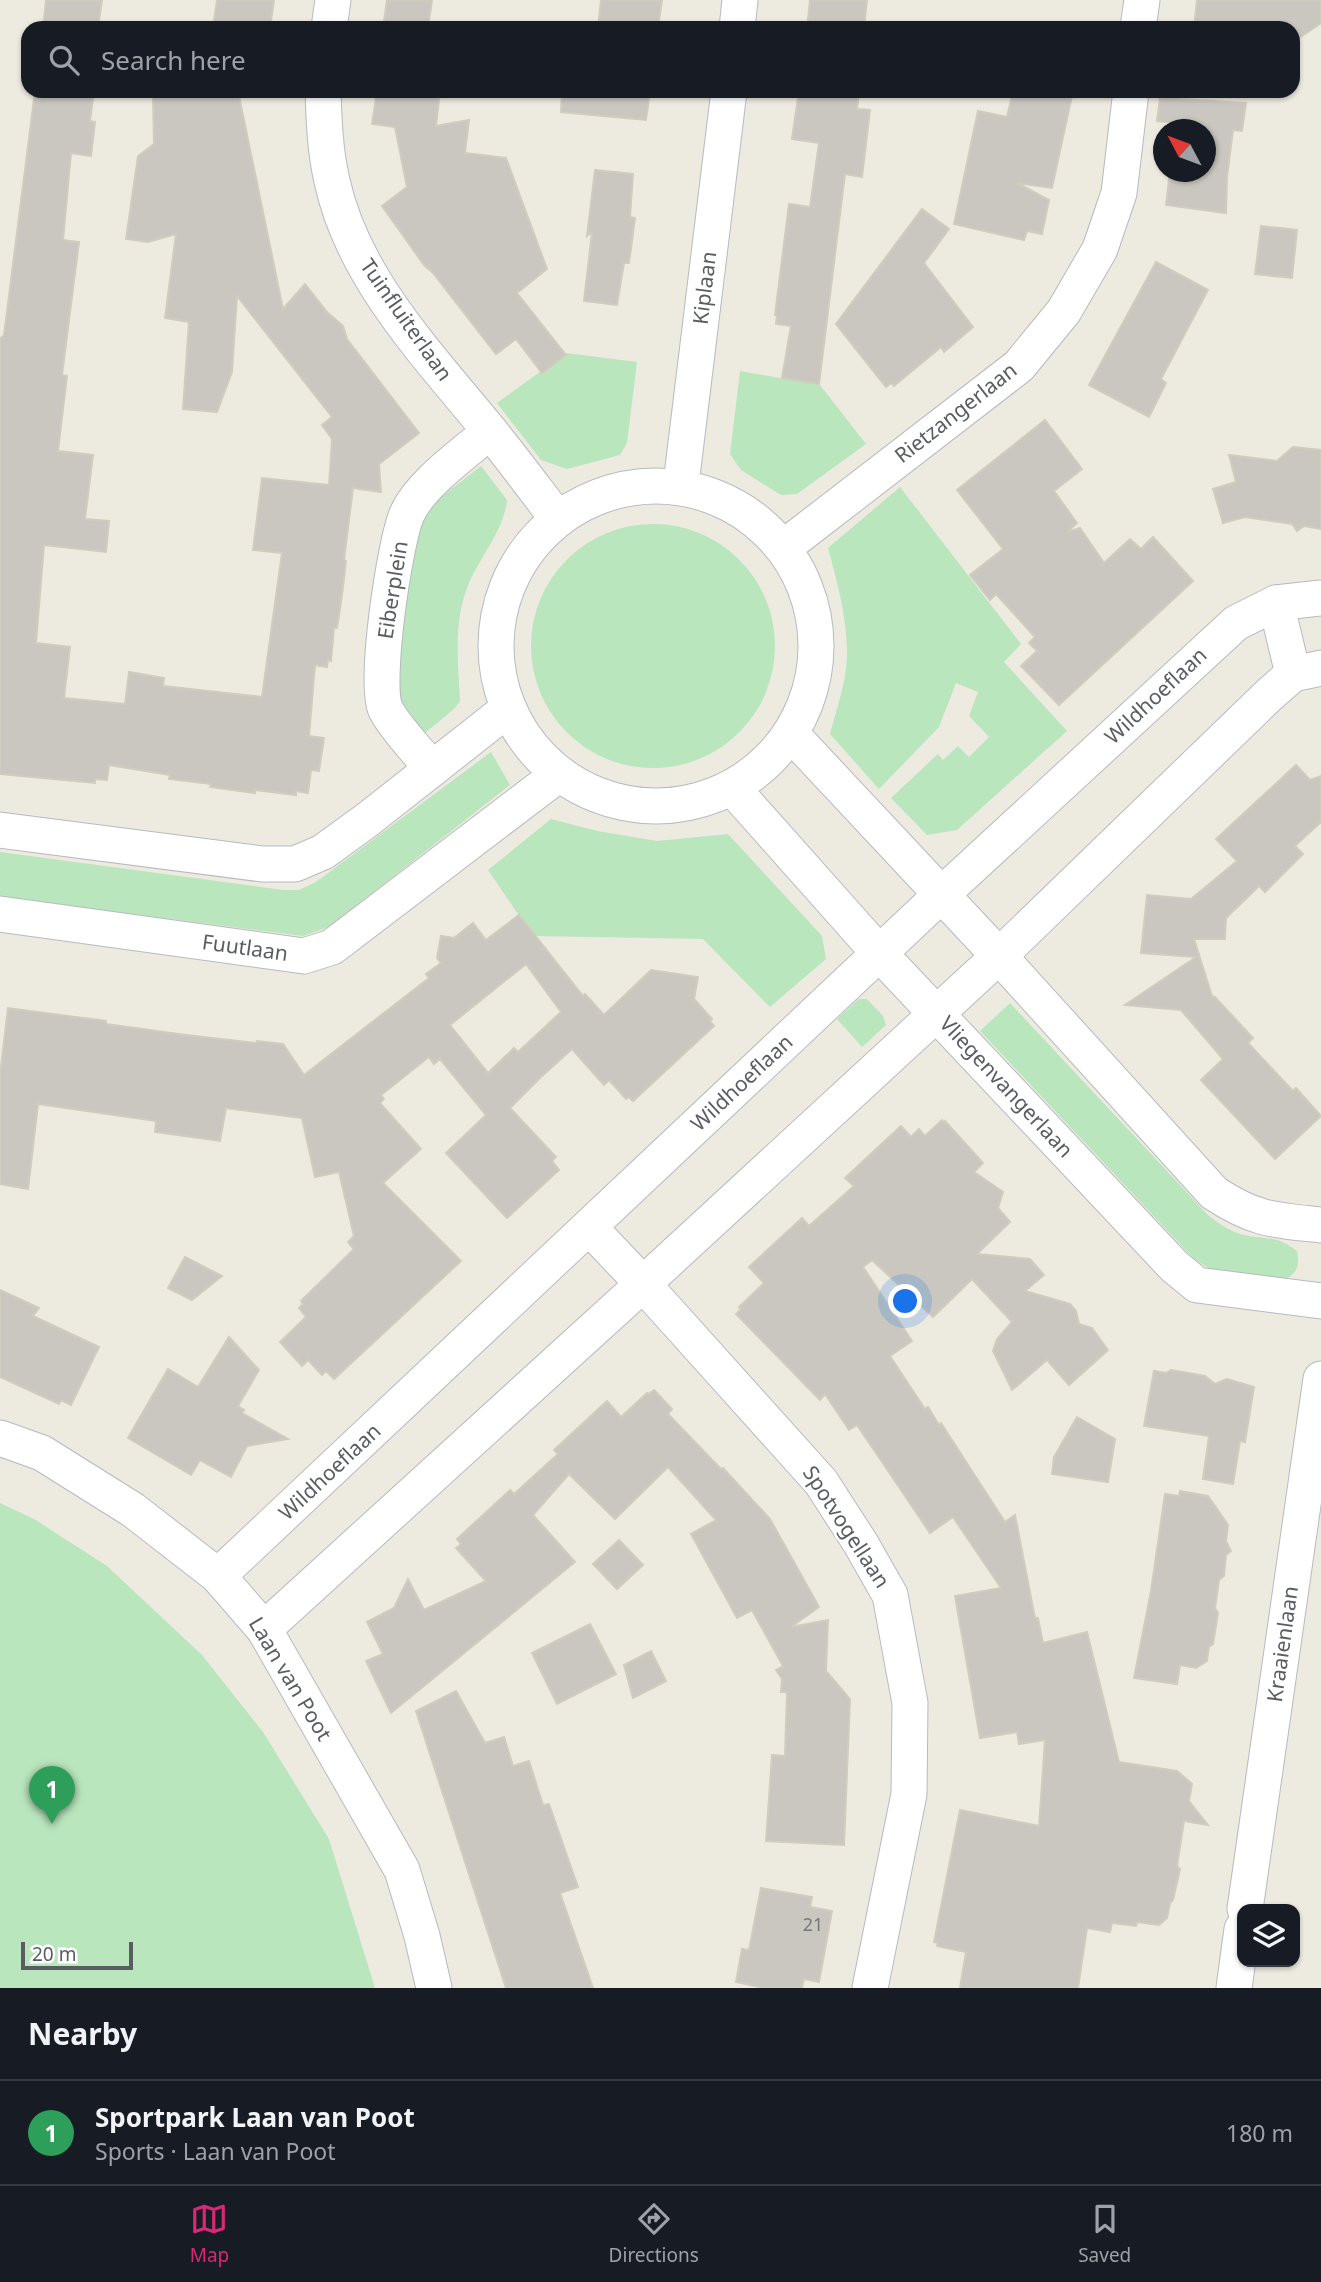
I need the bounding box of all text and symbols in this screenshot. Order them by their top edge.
search box [21,21,1300,98]
icon: search [45,41,83,79]
text: Search here [101,42,246,78]
north arrow [1153,119,1216,182]
street label: Kiplaan [686,250,722,326]
street label: Tuinfluiterlaan [354,253,459,386]
street label: Rietzangerlaan [888,356,1022,469]
street label: Eiberplein [370,539,414,641]
street label: Wildhoeflaan [1098,641,1212,750]
street label: Fuutlaan [200,927,290,967]
street label: Vliegenvangerlaan [934,1010,1080,1163]
street label: Wildhoeflaan [684,1028,798,1137]
your location [888,1284,922,1318]
street label: Wildhoeflaan [272,1417,386,1526]
street label: Spotvogellaan [797,1460,897,1593]
street label: Kraaienlaan [1260,1584,1304,1704]
street label: Laan van Poot [243,1611,339,1746]
pin: 1 [29,1766,75,1824]
map controls [1237,1904,1300,1967]
button: layers [1237,1904,1300,1967]
house number: 21 [803,1912,823,1936]
scale bar [21,1939,133,1971]
text: 20 m [32,1941,76,1967]
text: Nearby [28,2013,137,2054]
text: Sportpark Laan van Poot [95,2099,415,2135]
text: 1 [44,2117,58,2149]
text: 180 m [1226,2117,1293,2149]
text: Sports · Laan van Poot [95,2135,336,2167]
tab: Map [190,2200,229,2268]
tab: Directions [609,2200,699,2268]
tab: Saved [1078,2200,1131,2268]

